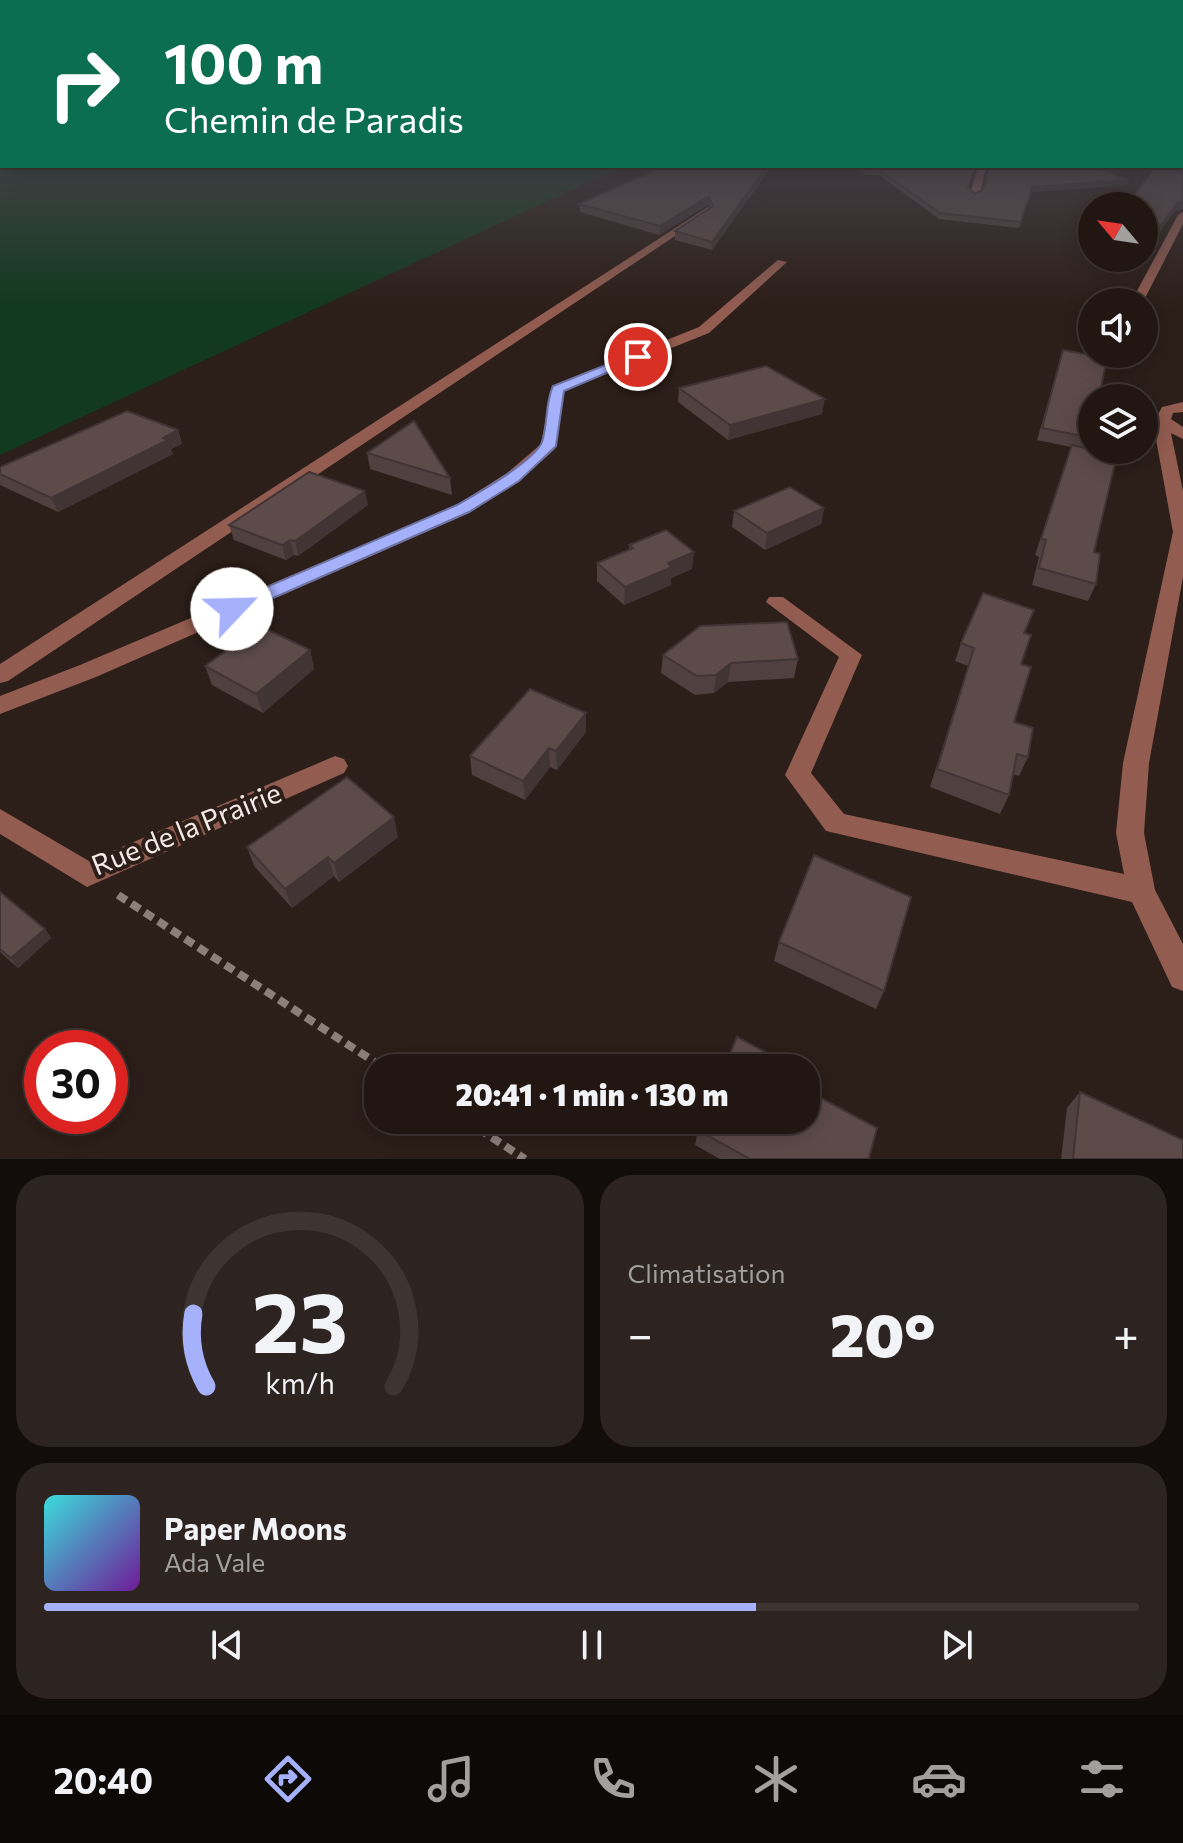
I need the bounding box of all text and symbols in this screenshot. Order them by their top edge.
text: 100 m [164,27,323,96]
icon: right [32,32,136,136]
text: Chemin de Paradis [164,96,464,140]
north arrow [1078,192,1158,272]
map controls [1078,192,1158,464]
button: sound [1078,288,1158,368]
pin [604,323,672,391]
icon: arrive [616,335,660,379]
button: layers [1078,384,1158,464]
position arrow [190,567,274,651]
street label: Rue de la Prairie [86,775,286,881]
speed limit sign: 30 [24,1030,128,1134]
text: 20:41 · 1 min · 130 m [456,1075,728,1112]
text: Climatisation [628,1257,785,1288]
text: 23 [252,1268,348,1370]
text: 20° [830,1296,936,1369]
text: − [628,1306,653,1360]
text: + [1113,1306,1139,1360]
text: km/h [265,1365,335,1400]
text: Paper Moons [164,1509,347,1546]
text: Ada Vale [164,1546,265,1577]
icon: previous [205,1623,249,1667]
icon: pause [570,1623,614,1667]
icon: next [935,1623,979,1667]
icon: directions [260,1751,316,1807]
icon: music [423,1751,479,1807]
icon: phone [585,1751,641,1807]
icon: climate [748,1751,804,1807]
icon: car [911,1751,967,1807]
icon: filters [1074,1751,1130,1807]
text: 20:40 [53,1757,153,1801]

